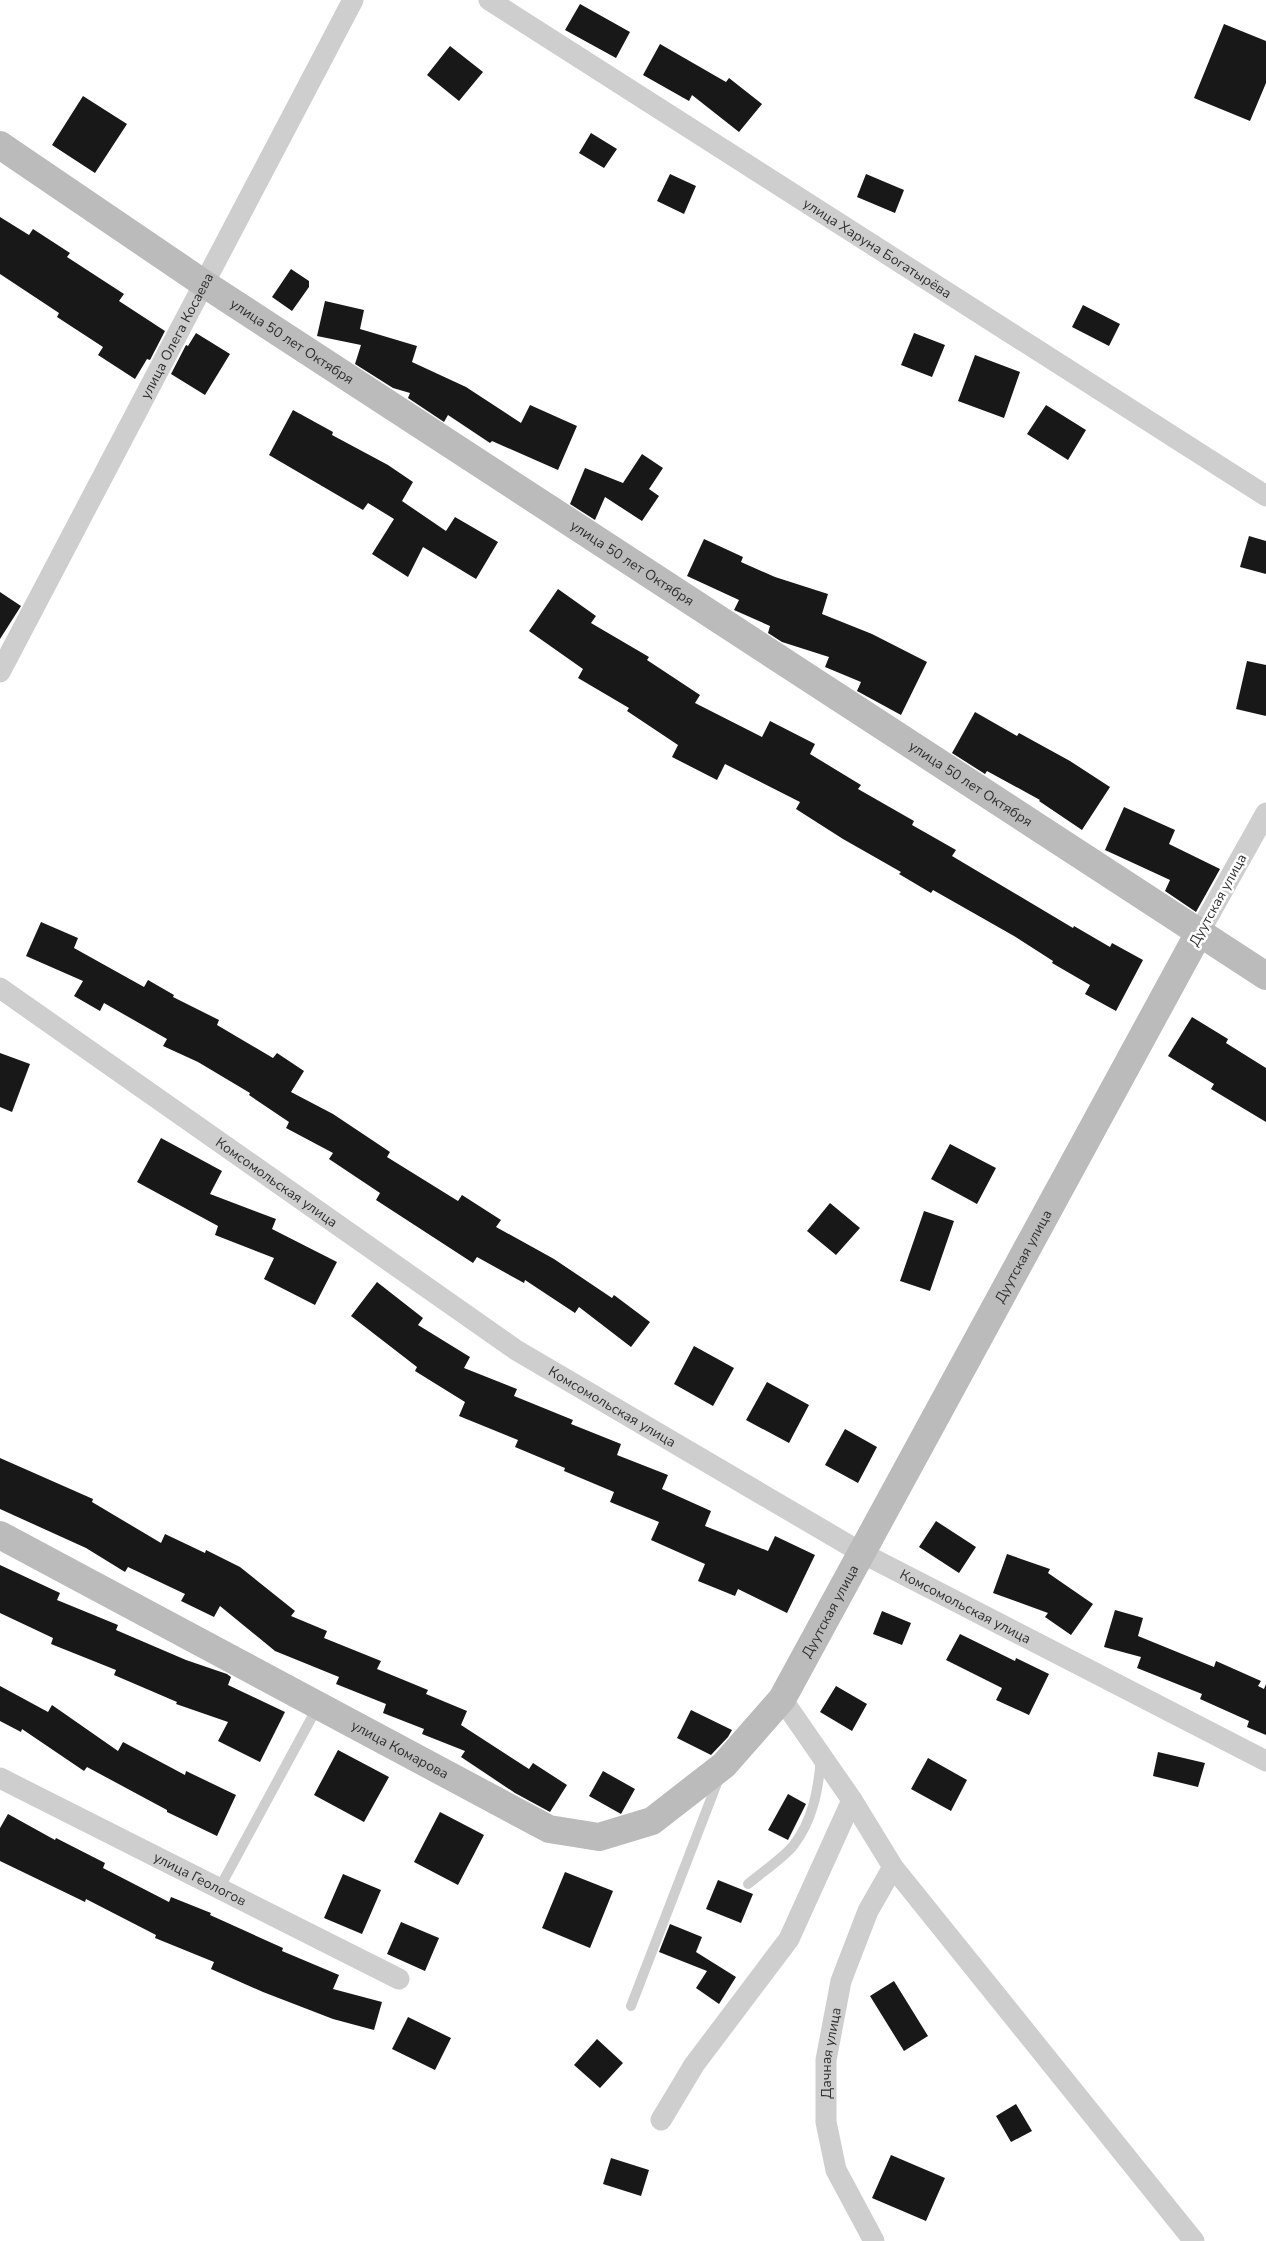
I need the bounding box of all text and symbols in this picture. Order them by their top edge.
street label: улица Харуна Богатырёва [800,194,955,303]
street label: улица Олега Косаева [136,269,218,402]
street label: улица 50 лет Октября [227,294,358,389]
street label: улица 50 лет Октября [567,516,698,610]
street label: улица 50 лет Октября [905,736,1036,831]
street label: Дуутская улица [1185,850,1251,950]
street label: Комсомольская улица [212,1133,342,1232]
street label: Дуутская улица [990,1206,1056,1306]
street label: Комсомольская улица [545,1362,680,1451]
street label: Дуутская улица [797,1561,863,1661]
street label: Комсомольская улица [897,1565,1034,1648]
street label: улица Комарова [348,1716,452,1783]
street label: улица Геологов [150,1847,250,1910]
street label: Дачная улица [817,2006,845,2099]

